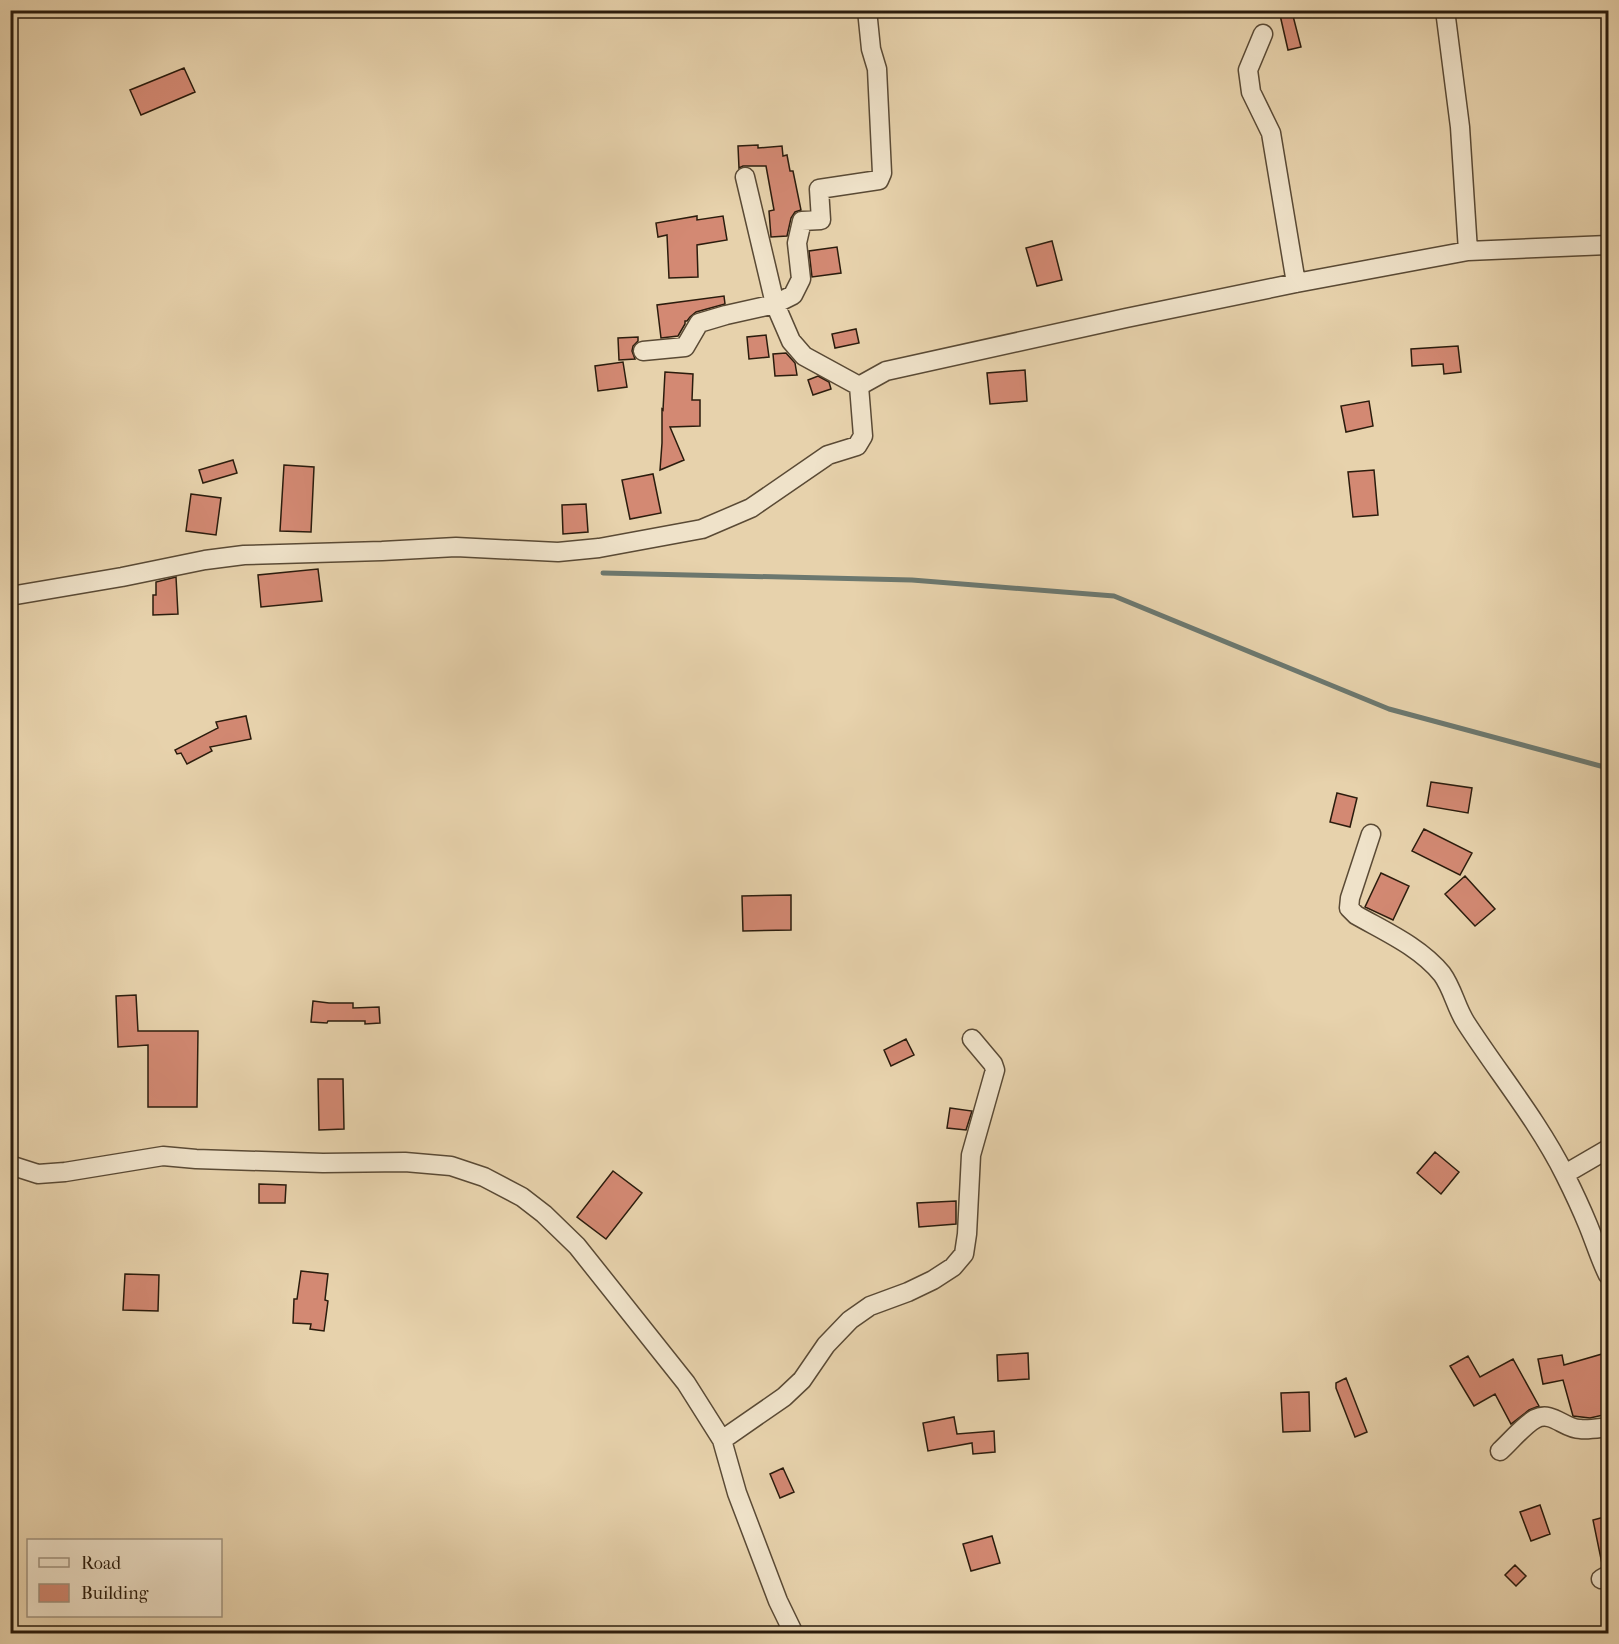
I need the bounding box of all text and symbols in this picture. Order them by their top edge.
legend [27,1539,222,1617]
text: Road [81,1553,121,1574]
text: Building [81,1583,149,1604]

